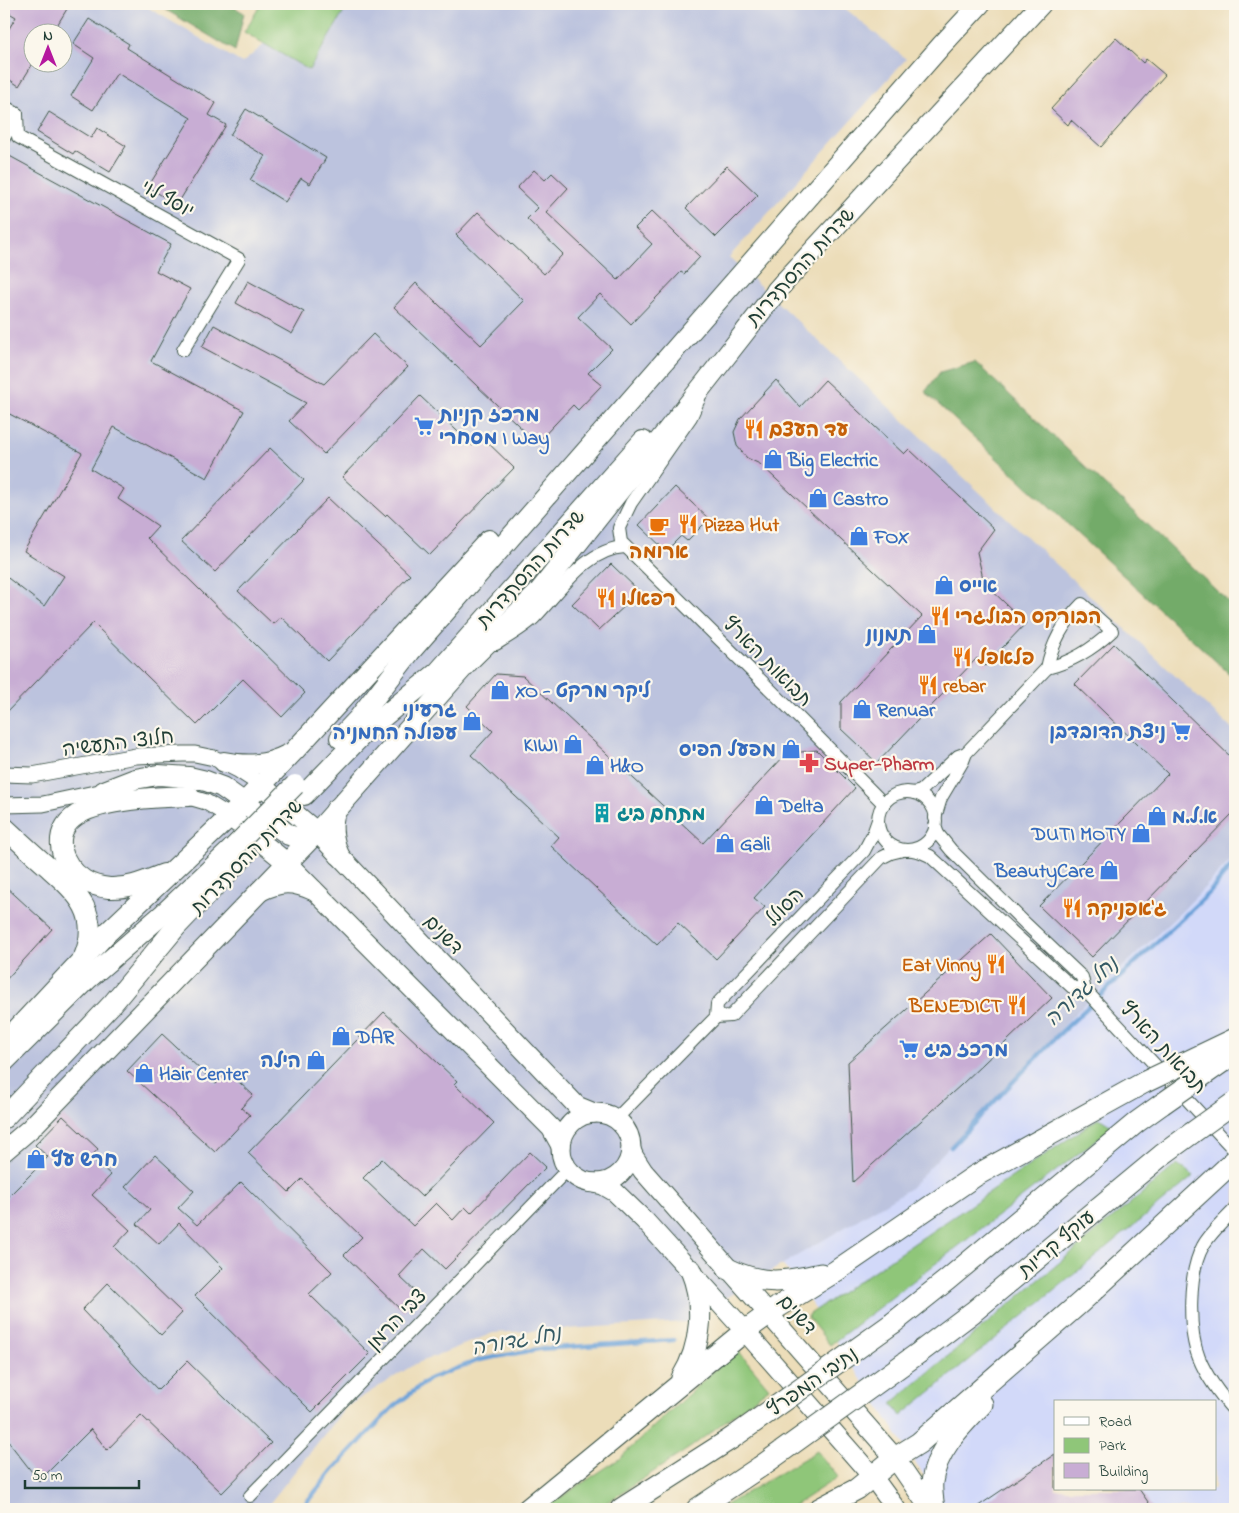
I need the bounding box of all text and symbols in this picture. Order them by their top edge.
north arrow [22,22,72,72]
text: N [43,26,53,47]
street label: יוסף לוי [135,174,199,227]
street label: שדרות ההסתדרות [740,202,863,334]
place label: מרכז קניות מסחרי I Way [437,402,549,455]
supermarket icon: מרכז קניות מסחרי I Way [413,415,435,437]
place label: עד העצם [769,417,849,446]
restaurant icon: עד העצם [743,418,765,440]
place label: Big Electric [787,447,879,477]
shop icon: Big Electric [762,448,784,470]
place label: Castro [833,486,888,515]
shop icon: Castro [807,487,829,509]
street label: שדרות ההסתדרות [470,504,593,636]
place label: Pizza Hut [703,512,780,541]
restaurant icon: Pizza Hut [677,513,699,535]
cafe icon: ארומה [648,515,670,537]
place label: FOX [873,524,910,553]
shop icon: FOX [848,525,870,547]
place label: ארומה [629,539,689,568]
place label: אייס [959,573,998,602]
shop icon: אייס [933,574,955,596]
place label: רפאלו [621,586,676,615]
restaurant icon: רפאלו [595,587,617,609]
place label: הבורקס הבולגרי [955,604,1101,633]
restaurant icon: הבורקס הבולגרי [929,605,951,627]
street label: תבואות הארץ [715,611,818,714]
place label: תמנונ [865,622,912,651]
shop icon: תמנונ [916,623,938,645]
place label: פלאפל [977,645,1035,674]
restaurant icon: פלאפל [951,646,973,668]
place label: rebar [943,673,987,702]
restaurant icon: rebar [917,674,939,696]
place label: XO - ליקר מרקט [515,678,651,707]
shop icon: XO - ליקר מרקט [489,679,511,701]
place label: גרעיני עפולה החמניה [333,697,457,749]
place label: Renuar [877,697,936,726]
shop icon: Renuar [851,698,873,720]
shop icon: גרעיני עפולה החמניה [461,710,483,732]
place label: ניצת הדובדבן [1049,719,1166,748]
supermarket icon: ניצת הדובדבן [1170,720,1192,742]
street label: חלוצי התעשיה [61,723,176,766]
place label: KIWI [523,732,558,761]
shop icon: KIWI [562,733,584,755]
place label: מפעל הפיס [679,737,776,766]
shop icon: מפעל הפיס [780,738,802,760]
place label: Super-Pharm [824,751,935,780]
pharmacy icon: Super-Pharm [798,752,820,774]
place label: H&O [610,753,644,782]
shop icon: H&O [584,754,606,776]
street label: שדרות ההסתדרות [184,793,311,923]
place label: Delta [778,793,824,822]
shop icon: Delta [753,794,775,816]
place label: מתחם ביג [617,801,705,830]
building icon: מתחם ביג [591,802,613,824]
place label: א.ל.מ [1172,804,1217,833]
shop icon: א.ל.מ [1146,805,1168,827]
place label: DUTI MOTY [1031,821,1127,850]
shop icon: DUTI MOTY [1130,822,1152,844]
place label: Gali [740,831,771,860]
shop icon: Gali [714,832,736,854]
place label: BeautyCare [994,858,1095,888]
shop icon: BeautyCare [1098,859,1120,881]
street label: הסולל [760,881,812,934]
place label: ג'אפניקה [1087,896,1167,925]
restaurant icon: ג'אפניקה [1061,897,1083,919]
street label: דשנים [416,909,469,962]
water label: נחל גדורה [1039,949,1127,1034]
place label: Eat Vinny [902,952,981,982]
restaurant icon: Eat Vinny [985,953,1007,975]
place label: BENEDICT [908,993,1003,1022]
restaurant icon: BENEDICT [1006,994,1028,1016]
street label: תבואות הארץ [1112,996,1213,1101]
place label: DAR [355,1024,395,1053]
shop icon: DAR [330,1025,352,1047]
place label: מרכז ביג [924,1037,1008,1066]
supermarket icon: מרכז ביג [898,1038,920,1060]
place label: הילה [260,1048,301,1077]
shop icon: הילה [305,1049,327,1071]
place label: Hair Center [159,1061,249,1090]
shop icon: Hair Center [133,1062,155,1084]
place label: חרש עץ [51,1147,117,1176]
shop icon: חרש עץ [25,1148,47,1170]
street label: עוקף קריות [1012,1204,1102,1286]
street label: צבי הרמן [361,1283,434,1358]
street label: דשנים [770,1289,822,1343]
water label: נחל גדורה [469,1319,565,1365]
street label: נתיבי המפרץ [762,1341,865,1425]
legend [1054,1400,1216,1490]
text: Road [1099,1411,1132,1433]
text: Park [1099,1435,1127,1457]
scale bar [25,1458,139,1490]
text: Building [1098,1461,1148,1484]
text: 50 m [32,1465,63,1487]

